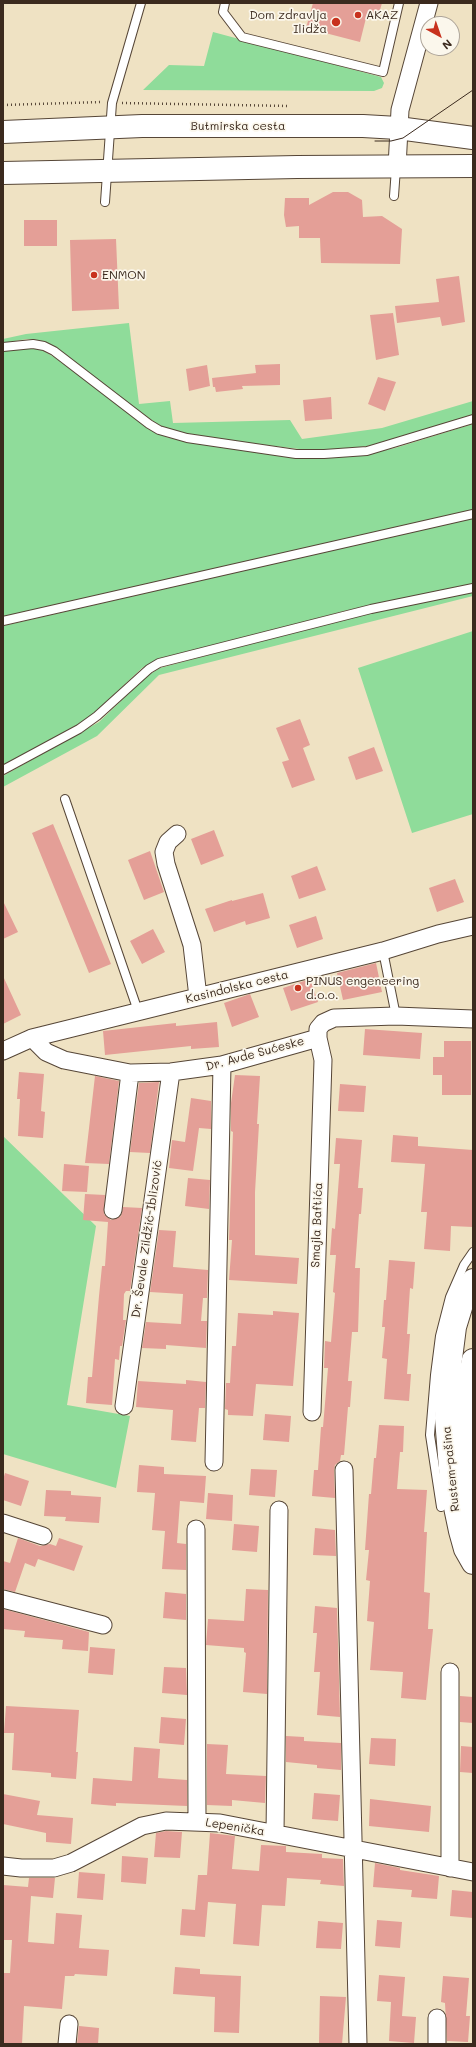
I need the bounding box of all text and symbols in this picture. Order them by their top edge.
place label: Dom zdravlja Ilidža [250,8,327,36]
place label: AKAZ [366,8,398,22]
marker: AKAZ [353,10,363,20]
marker: Dom zdravlja Ilidža [330,16,342,28]
north arrow [420,16,460,56]
text: N [439,36,455,53]
street label: Butmirska cesta [190,119,286,133]
place label: ENMON [102,268,146,282]
marker: ENMON [89,270,99,280]
street label: Kasindolska cesta [184,967,290,1007]
place label: PINUS engeneering d.o.o. [306,974,419,1002]
marker: PINUS engeneering d.o.o. [293,983,303,993]
street label: Dr. Avde Sućeske [204,1034,306,1074]
street label: Dr. Ševale Zildžić-Iblizović [129,1159,165,1319]
street label: Smajla Baftića [308,1182,326,1268]
street label: Rustem-pašina [439,1426,463,1512]
street label: Lepenička [204,1815,266,1839]

